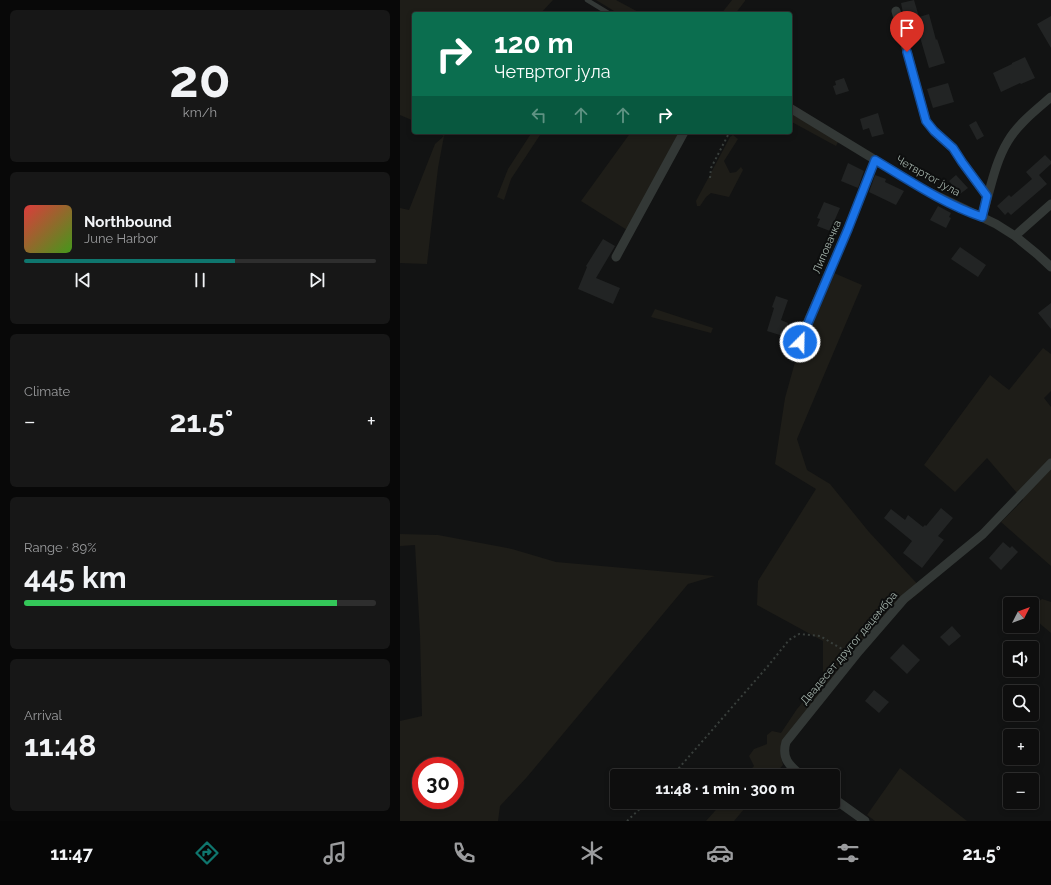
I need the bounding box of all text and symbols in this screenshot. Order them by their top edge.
pin [890,11,924,52]
icon: arrive [896,17,918,39]
text: 120 m [494,27,574,60]
icon: right [428,28,480,80]
text: 20 [169,48,231,109]
text: Четвртог јула [494,61,611,82]
icon: left [528,104,550,126]
icon: ahead [570,104,592,126]
icon: ahead [612,104,634,126]
icon: right [654,104,676,126]
text: km/h [183,105,217,120]
street label: Четвртог јула [894,153,962,199]
text: Northbound [84,213,172,231]
street label: Липовачка [810,218,844,276]
text: June Harbor [84,231,158,246]
icon: previous [72,269,94,291]
icon: pause [189,269,211,291]
icon: next [306,269,328,291]
position arrow [779,321,821,363]
text: Climate [24,384,70,399]
text: 21.5° [170,404,233,439]
text: − [24,408,36,434]
text: + [367,408,376,434]
text: Range · 89% [24,540,96,555]
text: 445 km [24,560,127,595]
street label: Двадесет другог децембра [798,589,900,707]
north arrow [1003,597,1039,633]
map controls [1003,597,1039,809]
button: sound [1003,641,1039,677]
button: search [1003,685,1039,721]
text: Arrival [24,708,62,723]
text: 11:48 [24,728,96,763]
button: + [1003,729,1039,765]
speed limit sign: 30 [412,757,464,809]
button: − [1003,773,1039,809]
text: 11:48 · 1 min · 300 m [655,780,795,798]
icon: directions [193,839,221,867]
icon: music [321,839,349,867]
icon: phone [450,839,478,867]
icon: climate [578,839,606,867]
icon: car [706,839,734,867]
icon: filters [834,839,862,867]
text: 11:47 [50,843,93,864]
text: 21.5° [963,843,1001,864]

